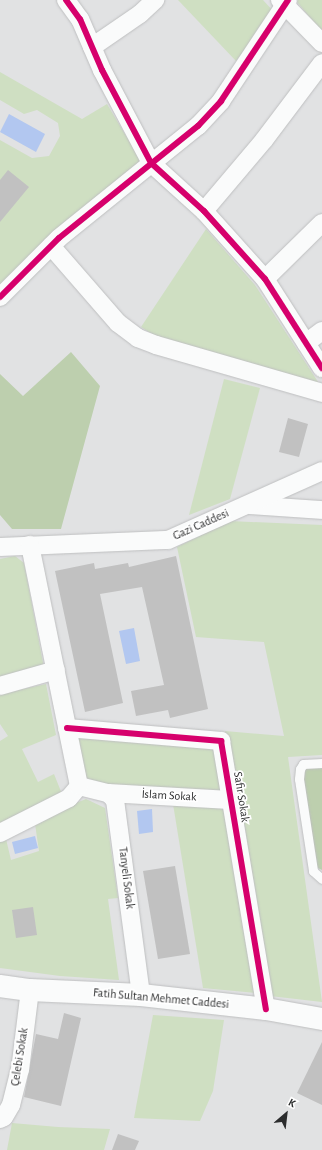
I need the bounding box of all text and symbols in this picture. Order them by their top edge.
street label: Gazi Caddesi [171,506,231,544]
street label: Safir Sokak [230,771,252,823]
street label: İslam Sokak [141,787,197,805]
street label: Tanyeli Sokak [115,846,137,910]
street label: Fatih Sultan Mehmet Caddesi [92,986,230,1012]
street label: Çelebi Sokak [8,1027,32,1087]
north arrow [266,1094,306,1134]
text: K [286,1097,297,1109]

